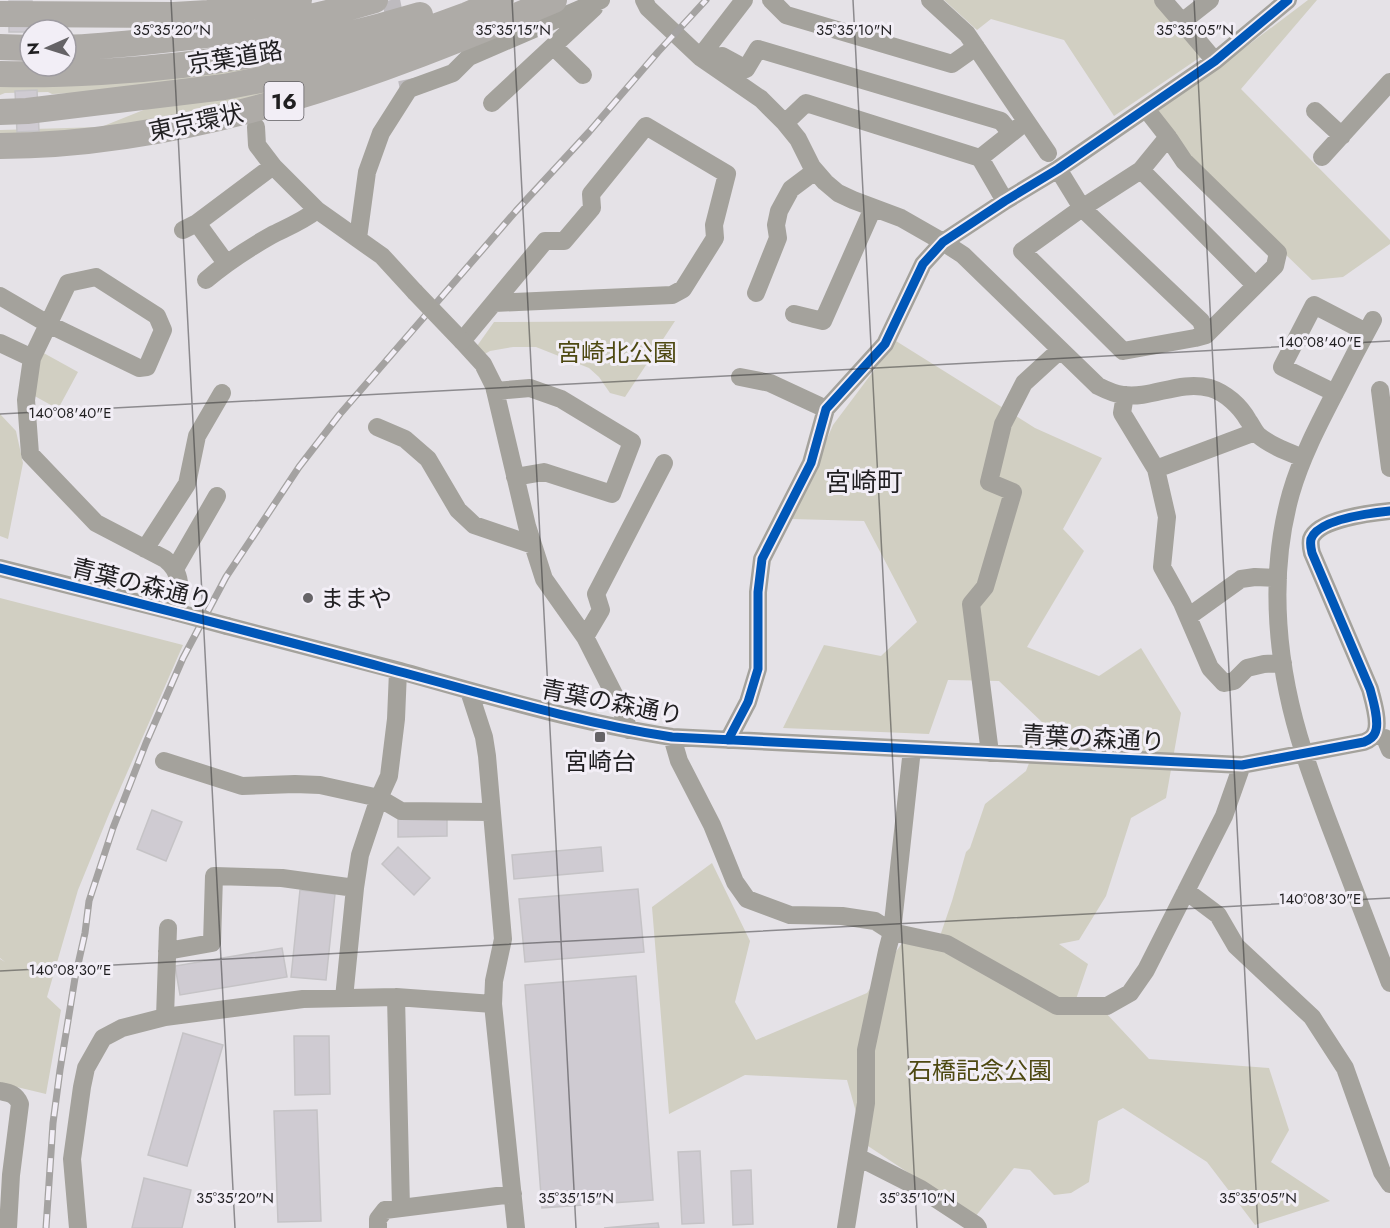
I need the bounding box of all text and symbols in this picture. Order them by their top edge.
north arrow [18,18,78,78]
text: 35°35'20"N [133,19,211,41]
text: 35°35'15"N [475,19,551,41]
text: 35°35'10"N [816,19,892,41]
text: 35°35'05"N [1156,19,1234,41]
street label: 京葉道路 [185,32,285,82]
text: N [22,42,45,56]
road number: 16 [264,82,304,120]
street label: 東京環状 [145,95,247,149]
text: 140°08'40"E [1278,331,1362,353]
park label: 宮崎北公園 [557,335,677,370]
text: 140°08'40"E [28,402,112,424]
district label: 宮崎町 [825,463,903,501]
street label: 青葉の森通り [68,550,216,618]
place label: ままや [320,581,392,616]
marker: ままや [301,591,315,605]
street label: 青葉の森通り [538,671,686,733]
street label: 青葉の森通り [1020,717,1166,759]
marker: 宮崎台 [593,730,607,744]
place label: 宮崎台 [564,744,636,779]
text: 140°08'30"E [1279,888,1361,910]
text: 140°08'30"E [29,959,111,981]
park label: 石橋記念公園 [908,1053,1052,1088]
text: 35°35'20"N [196,1187,274,1209]
text: 35°35'15"N [538,1187,614,1209]
text: 35°35'10"N [879,1187,955,1209]
text: 35°35'05"N [1219,1187,1297,1209]

